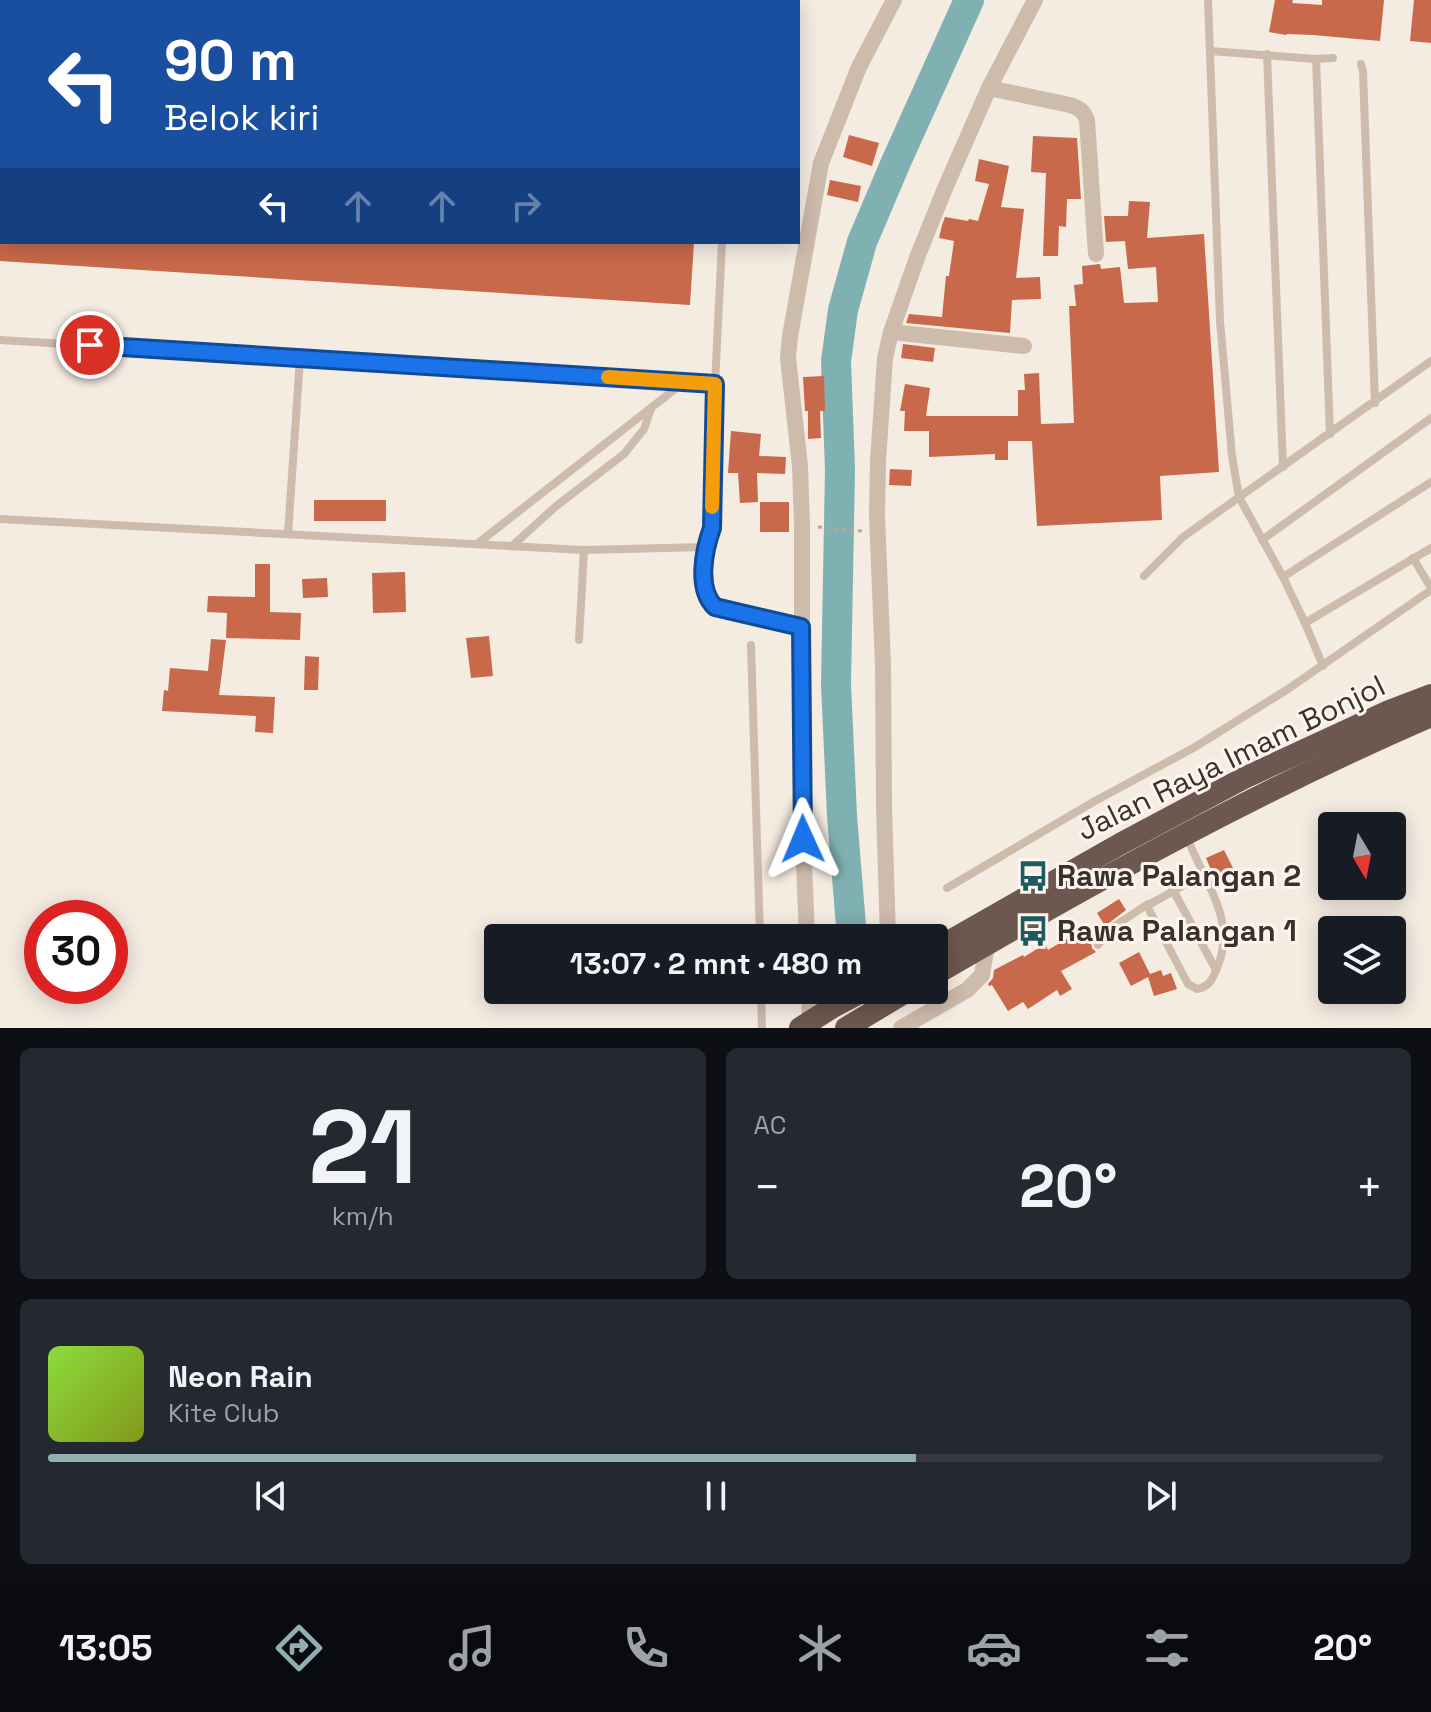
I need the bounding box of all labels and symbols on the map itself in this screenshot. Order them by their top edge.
pin [56,311,124,379]
street label: Jalan Raya Imam Bonjol [1070,666,1391,849]
position arrow [761,797,845,881]
north arrow [1318,812,1406,900]
place label: Rawa Palangan 2 [1057,856,1301,895]
bus stop icon: Rawa Palangan 2 [1016,859,1050,893]
speed limit sign: 30 [24,900,128,1004]
place label: Rawa Palangan 1 [1057,911,1297,950]
bus stop icon: Rawa Palangan 1 [1016,914,1050,948]

